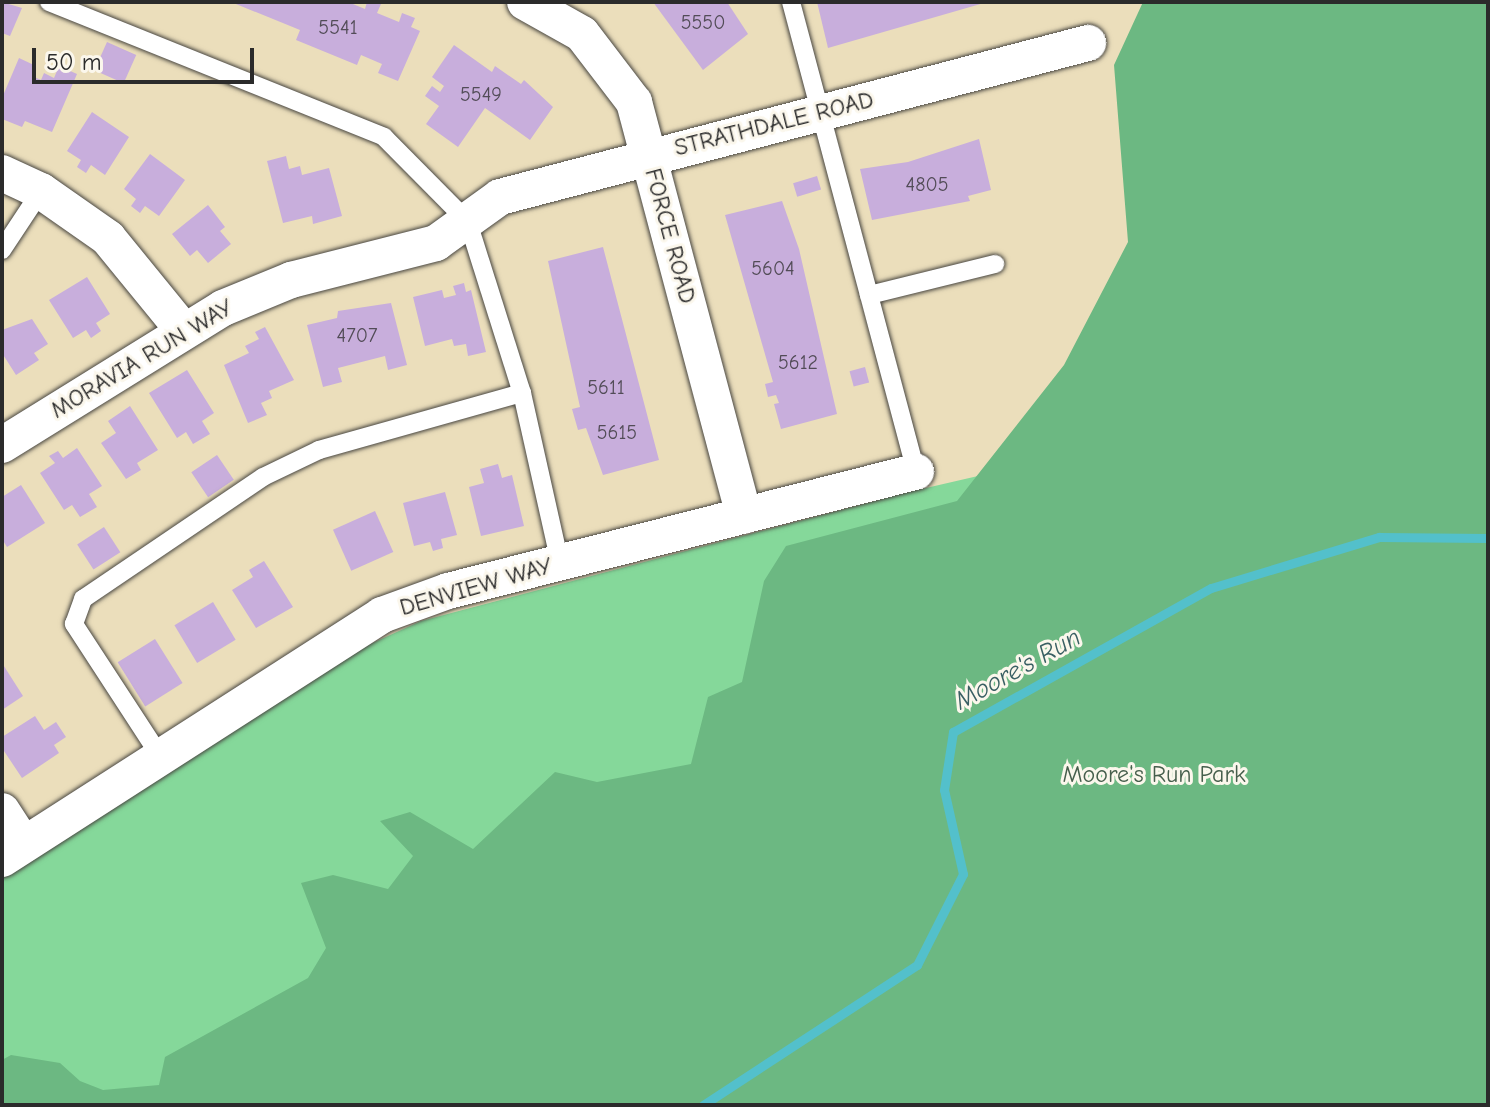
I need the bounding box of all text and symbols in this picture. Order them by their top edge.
house number: 5550 [681,10,725,34]
house number: 5541 [318,15,358,39]
scale bar [36,32,258,82]
text: 50 m [46,48,102,76]
house number: 5549 [460,82,502,106]
street label: STRATHDALE ROAD [671,85,877,163]
street label: FORCE ROAD [638,165,702,307]
house number: 4805 [906,172,948,196]
house number: 5604 [751,256,795,280]
street label: MORAVIA RUN WAY [45,293,239,425]
house number: 4707 [337,323,377,347]
house number: 5612 [778,350,818,374]
house number: 5611 [587,375,625,399]
house number: 5615 [597,420,637,444]
street label: DENVIEW WAY [396,551,556,623]
water label: Moore's Run [949,623,1087,717]
park label: Moore's Run Park [1062,761,1246,789]

